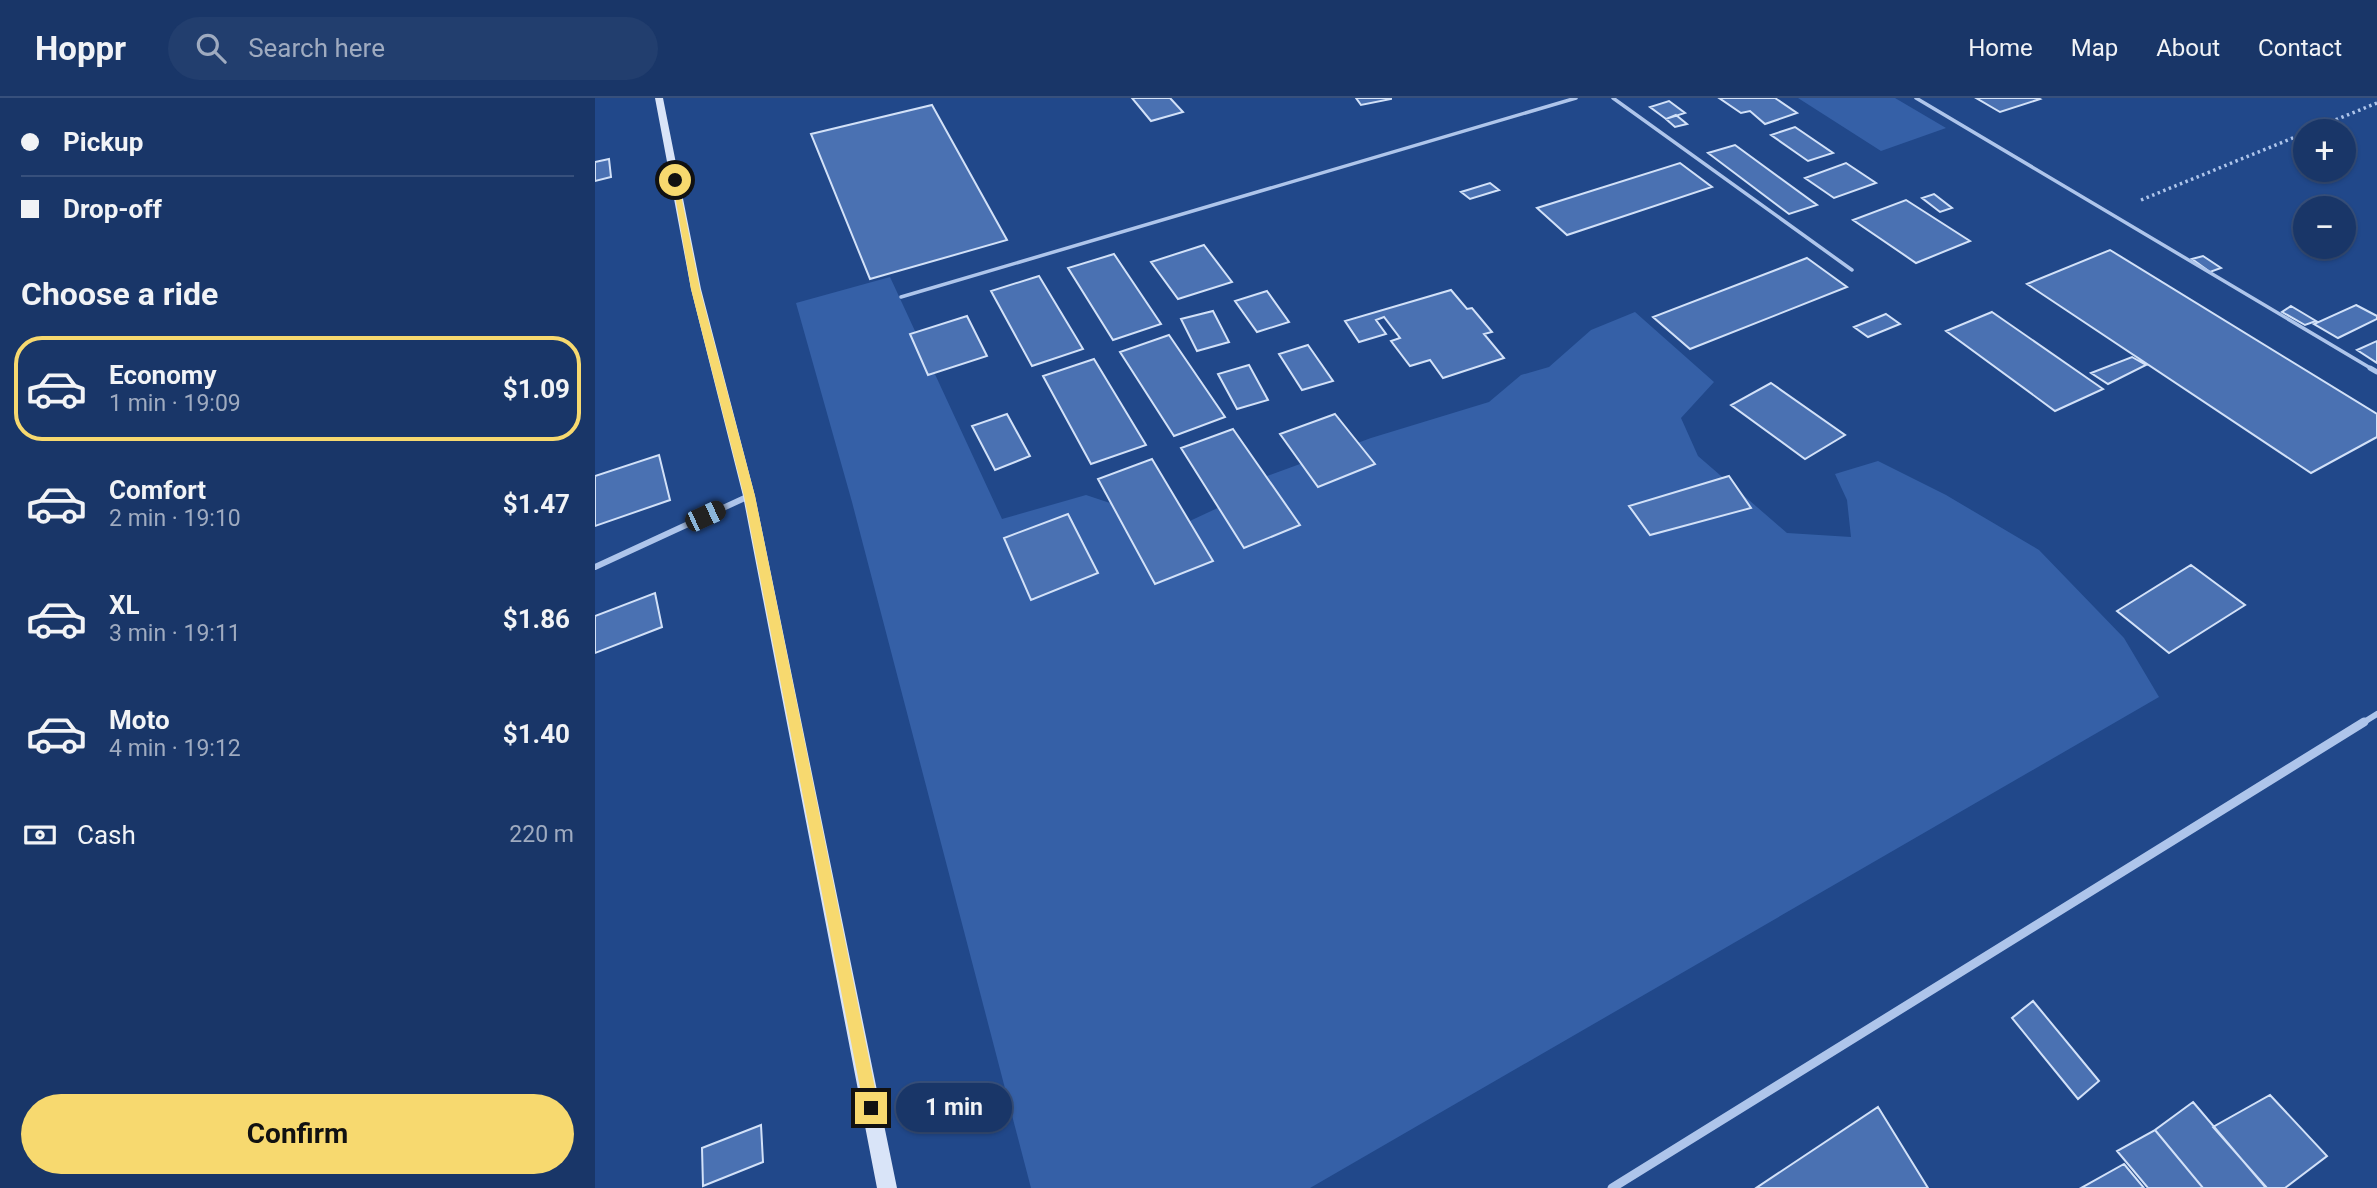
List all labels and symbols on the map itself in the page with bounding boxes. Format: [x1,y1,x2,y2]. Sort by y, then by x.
route start [659,164,691,196]
car [682,498,729,534]
callout: 1 min [895,1084,1011,1132]
route end [855,1092,887,1124]

